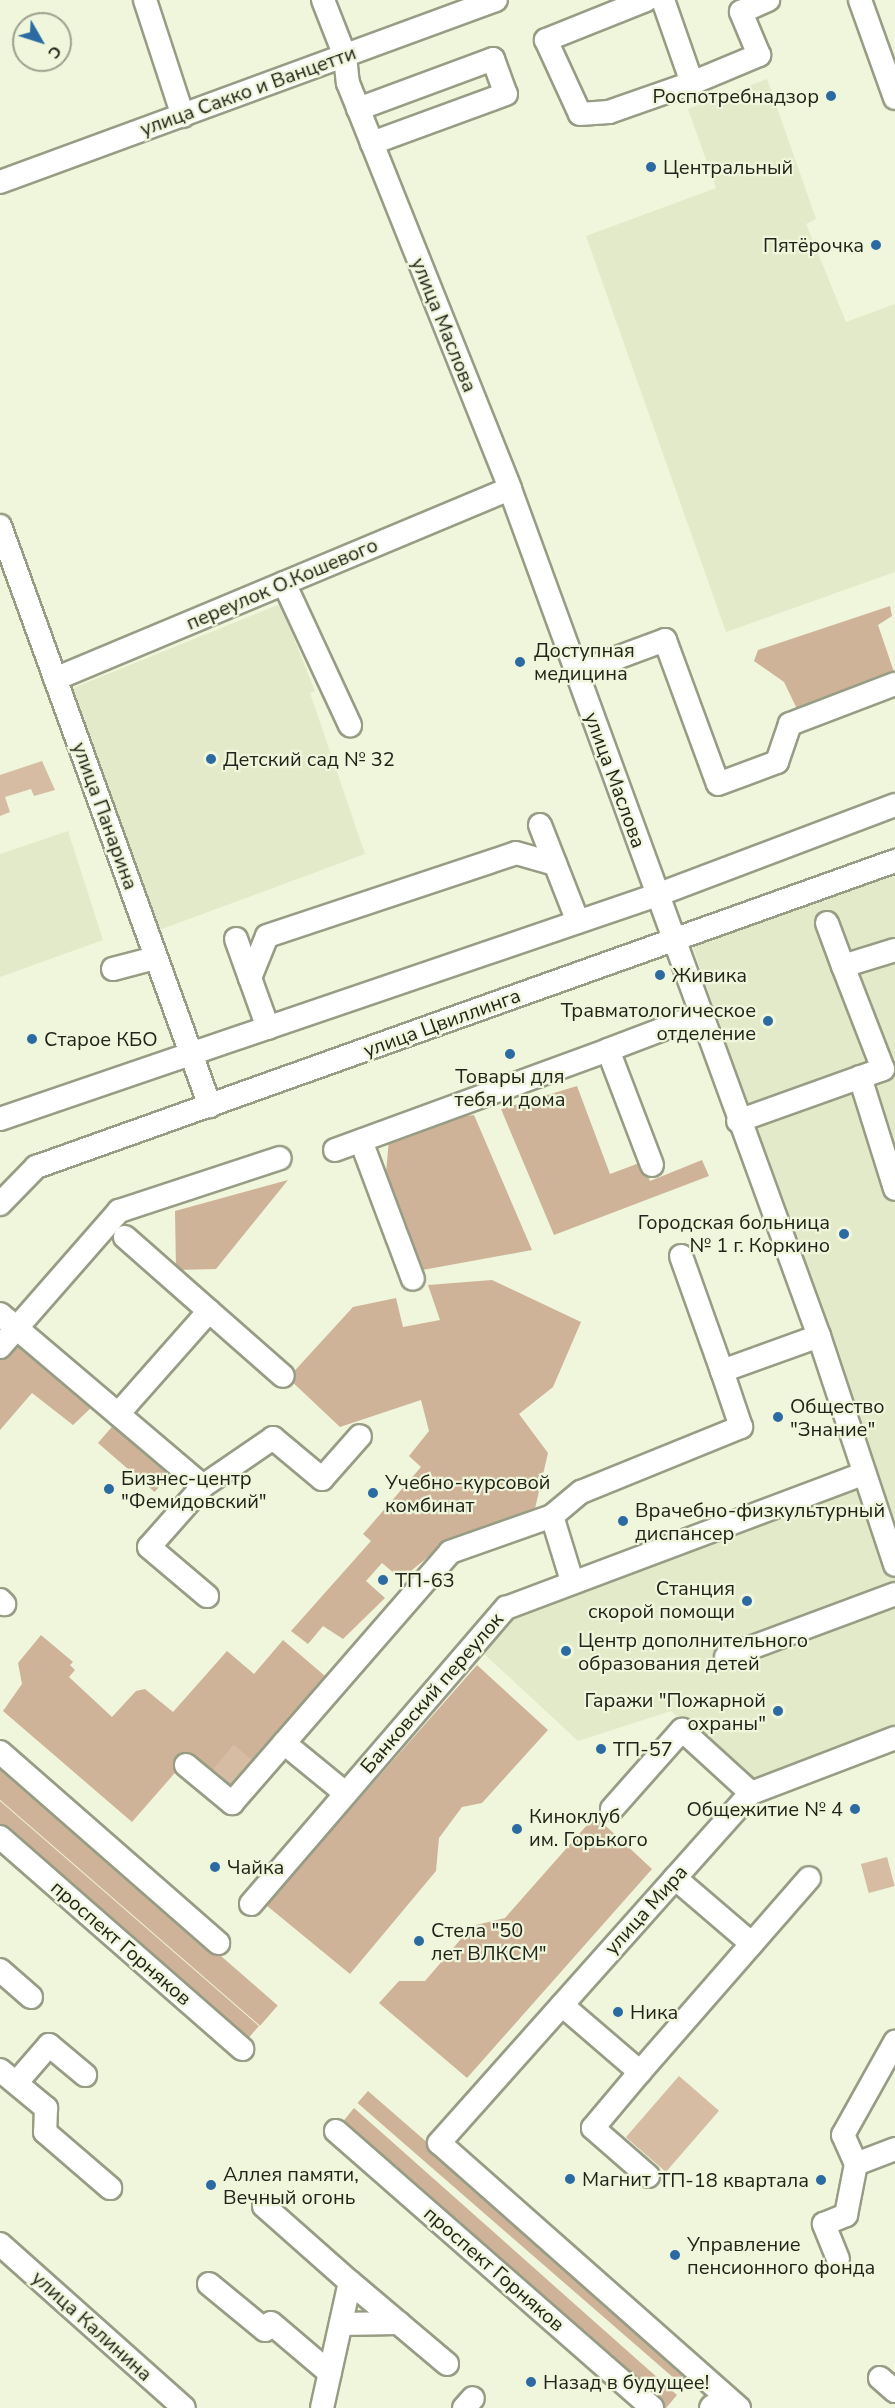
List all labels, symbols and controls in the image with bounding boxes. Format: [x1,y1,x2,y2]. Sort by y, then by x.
north arrow [12,12,72,72]
text: С [42,41,66,63]
street label: улица Сакко и Ванцетти [137,41,359,141]
place label: Роспотребнадзор [653,84,819,108]
marker: Роспотребнадзор [824,89,838,103]
place label: Центральный [663,155,793,179]
marker: Центральный [644,160,658,174]
place label: Пятёрочка [763,233,864,257]
marker: Пятёрочка [869,238,883,252]
street label: улица Маслова [406,254,482,396]
street label: переулок О.Кошевого [183,533,381,635]
place label: Доступная медицина [534,638,635,685]
marker: Доступная медицина [511,653,529,671]
street label: улица Маслова [579,709,651,851]
street label: улица Панарина [67,739,143,893]
place label: Детский сад № 32 [223,747,395,771]
marker: Детский сад № 32 [204,752,218,766]
place label: Живика [672,963,747,987]
marker: Живика [653,968,667,982]
street label: улица Цвиллинга [360,983,524,1063]
place label: Травматологическое отделение [561,998,756,1045]
marker: Травматологическое отделение [761,1014,775,1028]
place label: Старое КБО [44,1027,158,1051]
marker: Старое КБО [25,1032,39,1046]
marker: Товары для тебя и дома [503,1047,517,1061]
place label: Товары для тебя и дома [455,1064,565,1111]
place label: Городская больница № 1 г. Коркино [638,1210,830,1257]
marker: Городская больница № 1 г. Коркино [835,1225,853,1243]
place label: Общество "Знание" [790,1394,885,1441]
marker: Общество "Знание" [771,1410,785,1424]
place label: Бизнес-центр "Фемидовский" [121,1466,267,1513]
place label: Учебно-курсовой комбинат [385,1470,550,1517]
marker: Бизнес-центр "Фемидовский" [102,1482,116,1496]
marker: Учебно-курсовой комбинат [366,1486,380,1500]
place label: Врачебно-физкультурный диспансер [635,1498,885,1545]
marker: Врачебно-физкультурный диспансер [616,1514,630,1528]
place label: ТП-63 [395,1568,455,1592]
marker: ТП-63 [376,1573,390,1587]
place label: Станция скорой помощи [588,1577,735,1624]
marker: Станция скорой помощи [740,1594,754,1608]
street label: Банковский переулок [356,1608,508,1778]
place label: Центр дополнительного образования детей [578,1628,808,1675]
marker: Центр дополнительного образования детей [559,1644,573,1658]
place label: Гаражи "Пожарной охраны" [585,1688,766,1735]
marker: Гаражи "Пожарной охраны" [771,1704,785,1718]
place label: ТП-57 [613,1737,673,1761]
marker: ТП-57 [594,1742,608,1756]
place label: Общежитие № 4 [686,1797,843,1821]
marker: Общежитие № 4 [848,1802,862,1816]
place label: Киноклуб им. Горького [529,1805,648,1852]
marker: Киноклуб им. Горького [510,1822,524,1836]
place label: Чайка [227,1855,284,1879]
marker: Чайка [208,1860,222,1874]
street label: улица Мира [599,1860,693,1960]
street label: проспект Горняков [46,1875,196,2011]
place label: Стела "50 лет ВЛКСМ" [431,1918,547,1965]
marker: Стела "50 лет ВЛКСМ" [412,1934,426,1948]
place label: Ника [630,2000,678,2024]
marker: Ника [611,2005,625,2019]
place label: Аллея памяти, Вечный огонь [223,2162,359,2209]
place label: Магнит [582,2167,651,2191]
place label: ТП-18 квартала [658,2168,809,2192]
marker: Магнит [563,2172,577,2186]
marker: ТП-18 квартала [814,2173,828,2187]
marker: Аллея памяти, Вечный огонь [204,2178,218,2192]
street label: проспект Горняков [419,2201,569,2337]
place label: Управление пенсионного фонда [687,2232,875,2279]
marker: Управление пенсионного фонда [668,2248,682,2262]
street label: улица Калинина [27,2266,157,2386]
place label: Назад в будущее! [543,2370,709,2394]
marker: Назад в будущее! [524,2375,538,2389]

